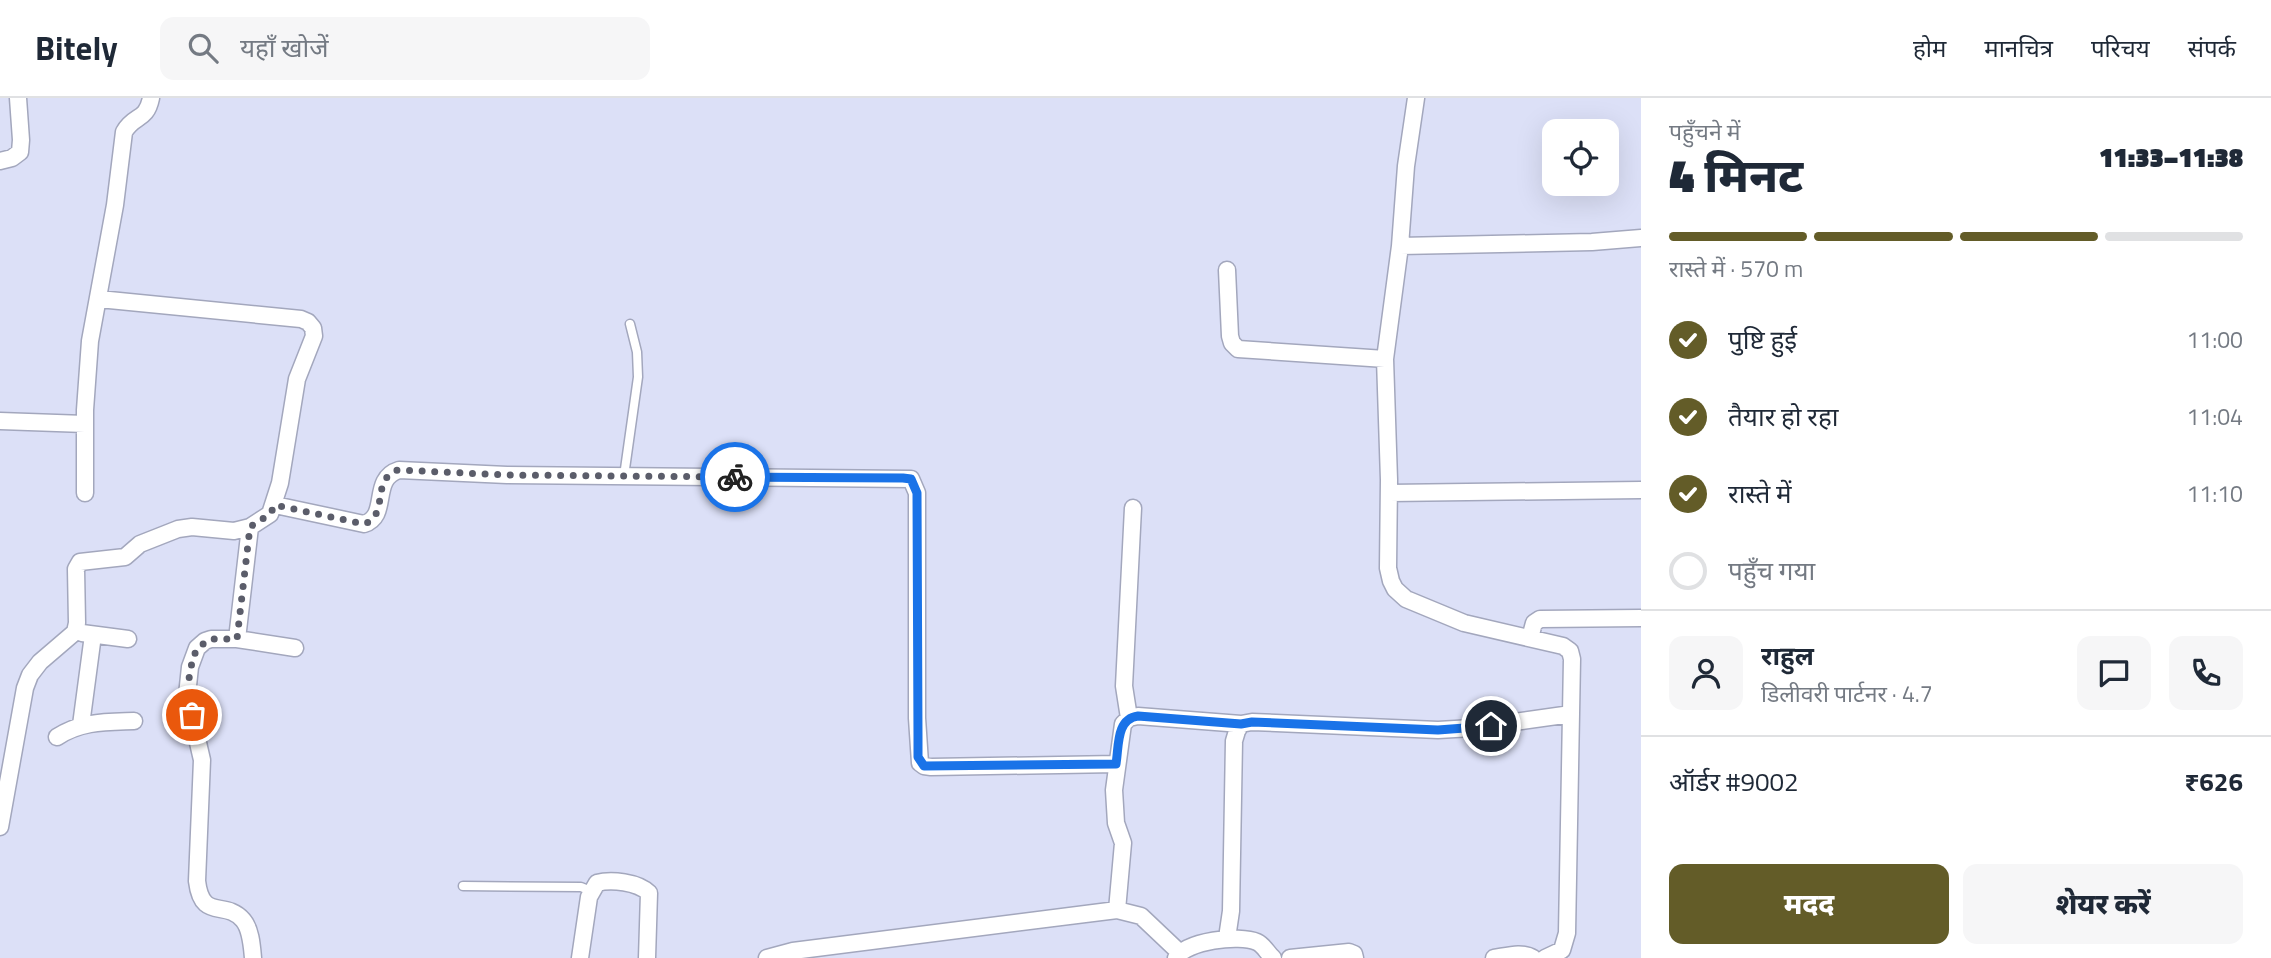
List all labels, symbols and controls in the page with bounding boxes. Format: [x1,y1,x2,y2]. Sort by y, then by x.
search box [160,17,650,80]
text: Bitely [35,23,118,73]
text: यहाँ खोजें [240,28,329,67]
icon: search [184,29,222,67]
text: होम [1913,30,1946,66]
text: मानचित्र [1984,30,2053,66]
text: परिचय [2091,30,2150,66]
text: संपर्क [2188,30,2236,66]
text: पहुँचने में [1669,114,1740,149]
map controls [1542,119,1619,196]
button: locate [1542,119,1619,196]
text: 11:33–11:38 [2099,138,2243,177]
text: 4 मिनट [1669,140,1803,210]
text: रास्ते में · 570 m [1669,251,1803,286]
text: पुष्टि हुई [1728,320,1797,359]
icon: check [1669,321,1707,359]
text: 11:00 [2186,322,2243,357]
text: तैयार हो रहा [1728,397,1838,436]
icon: check [1669,398,1707,436]
text: 11:04 [2186,399,2243,434]
courier [700,442,770,512]
icon: bike [716,458,754,496]
text: रास्ते में [1728,474,1792,513]
icon: check [1669,475,1707,513]
text: 11:10 [2186,476,2243,511]
text: पहुँच गया [1728,551,1815,590]
button: person [1669,636,1743,710]
text: राहुल [1761,636,1814,675]
button: chat [2077,636,2151,710]
button: phone [2169,636,2243,710]
text: डिलीवरी पार्टनर · 4.7 [1761,676,1933,711]
pin [162,685,222,745]
icon: bag [173,696,211,734]
pin [1461,696,1521,756]
icon: home [1472,707,1510,745]
text: ऑर्डर #9002 [1669,762,1799,801]
text: ₹626 [2184,762,2243,801]
button: मदद [1669,864,1949,944]
button: शेयर करें [1963,864,2243,944]

